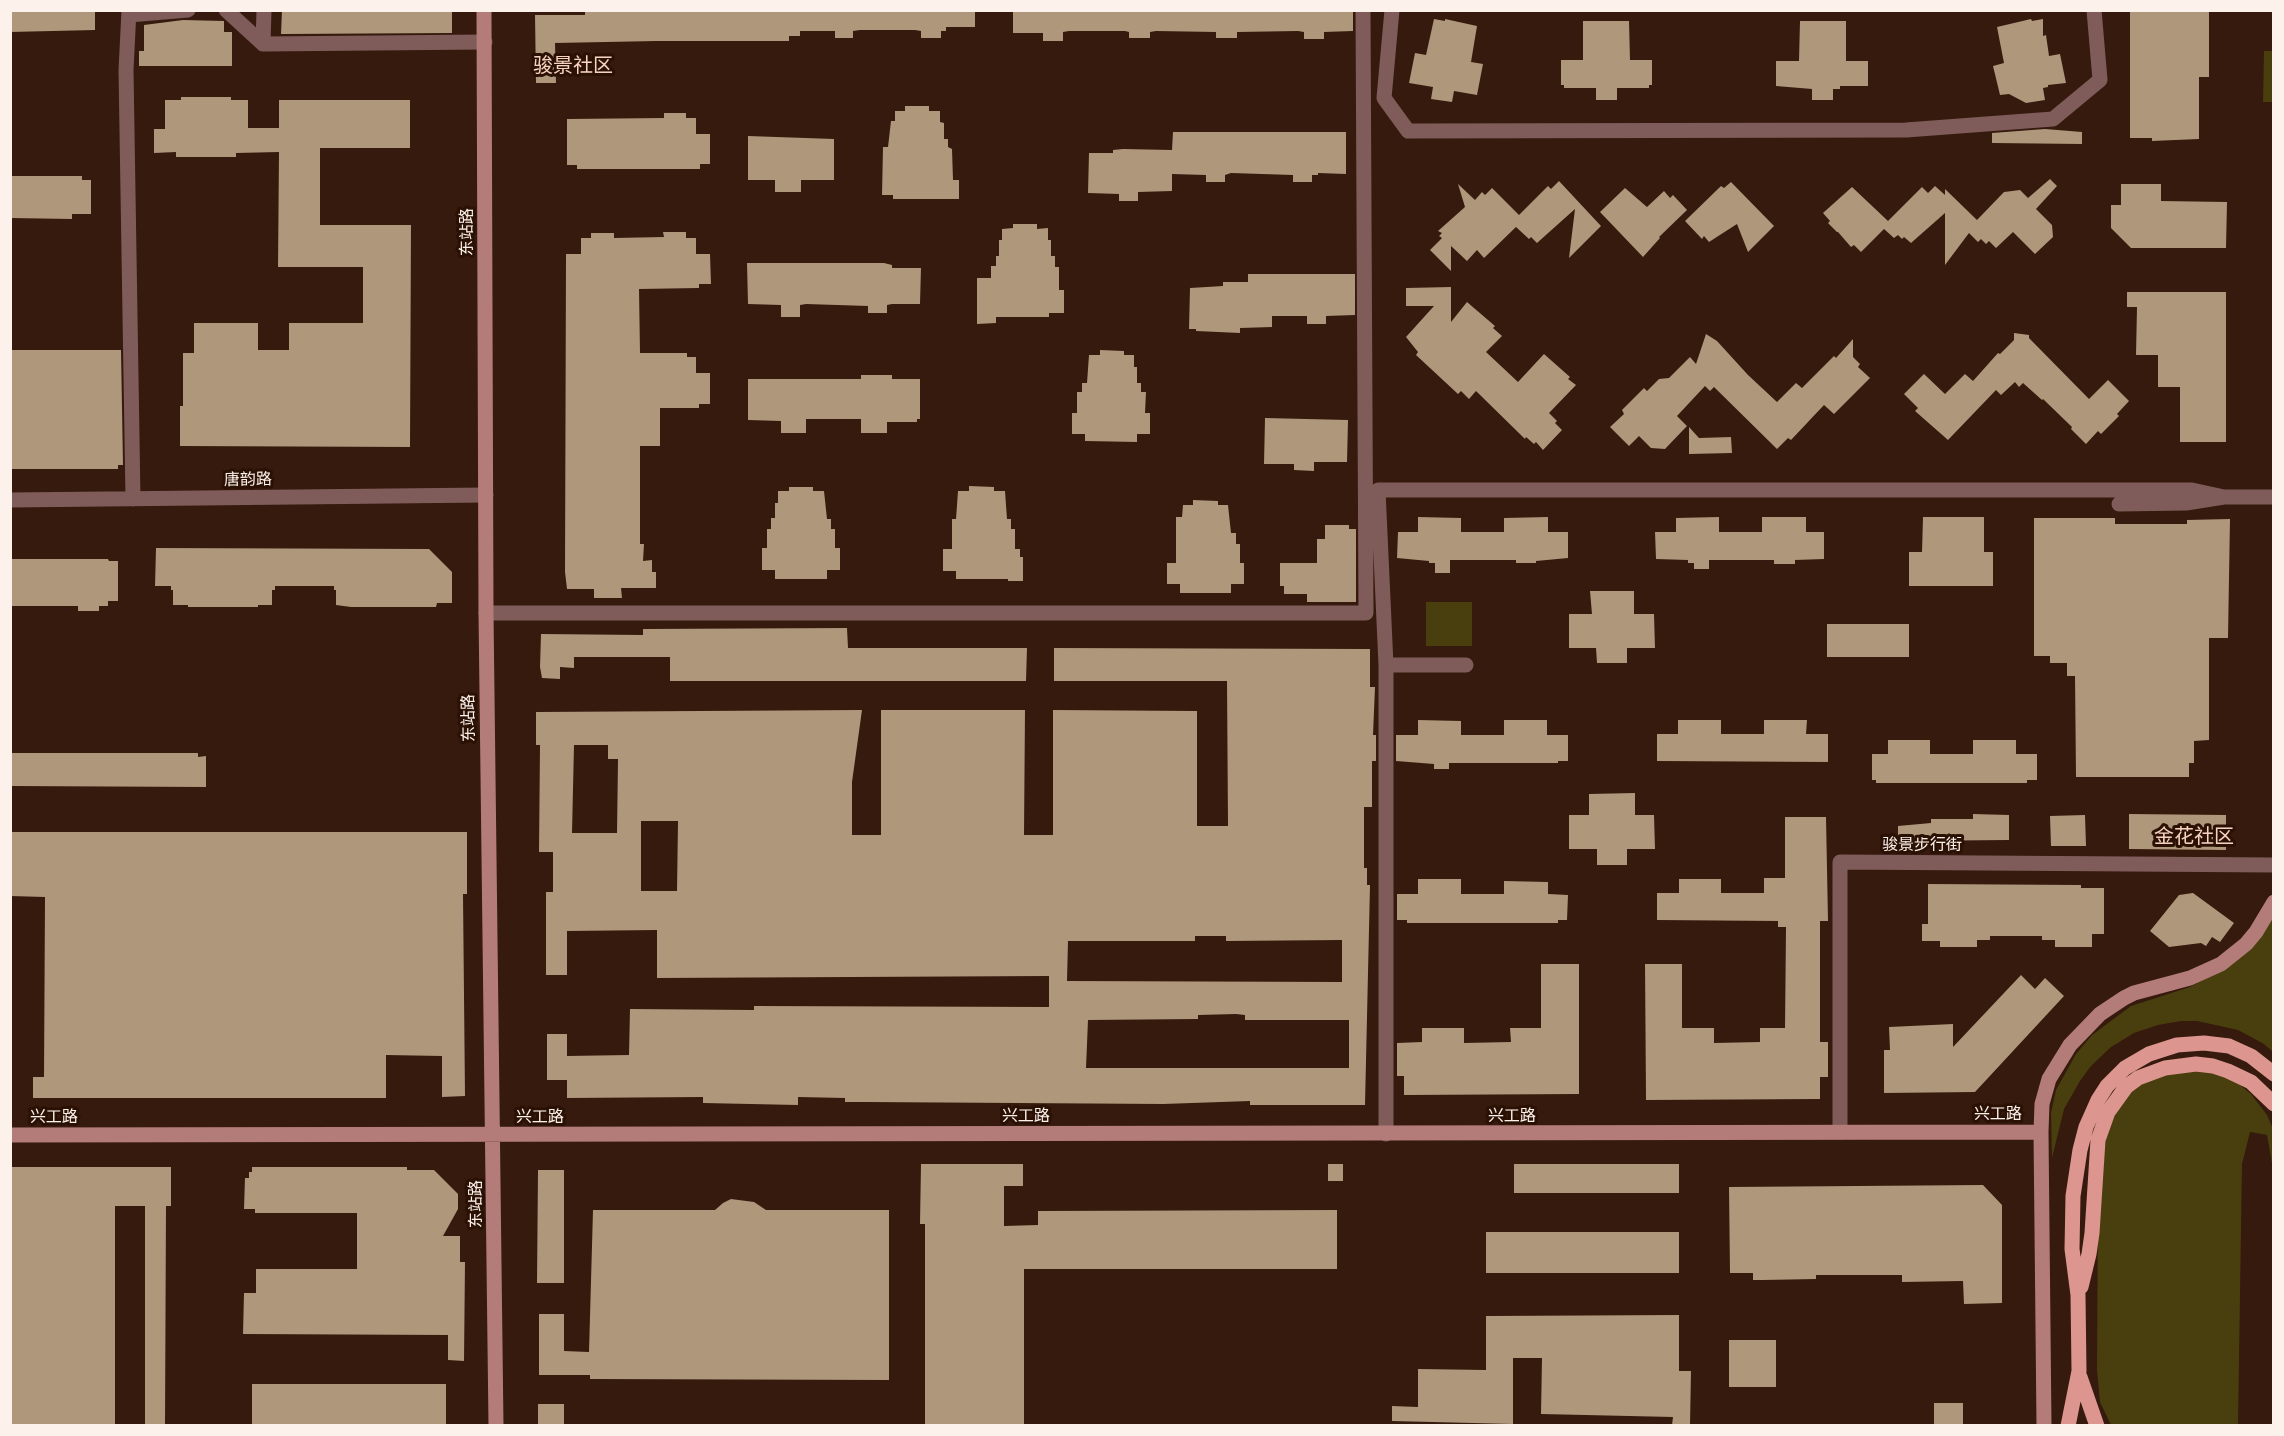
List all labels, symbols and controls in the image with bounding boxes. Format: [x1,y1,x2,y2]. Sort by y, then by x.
district label: 骏景社区 [533,54,613,78]
street label: 东站路 [457,208,477,256]
street label: 唐韵路 [224,470,272,490]
street label: 东站路 [459,694,479,742]
district label: 金花社区 [2154,825,2234,849]
street label: 骏景步行街 [1882,835,1962,855]
street label: 兴工路 [1974,1104,2022,1124]
street label: 兴工路 [1002,1106,1050,1126]
street label: 兴工路 [1488,1106,1536,1126]
street label: 兴工路 [30,1107,78,1127]
street label: 兴工路 [516,1107,564,1127]
street label: 东站路 [466,1180,486,1228]

